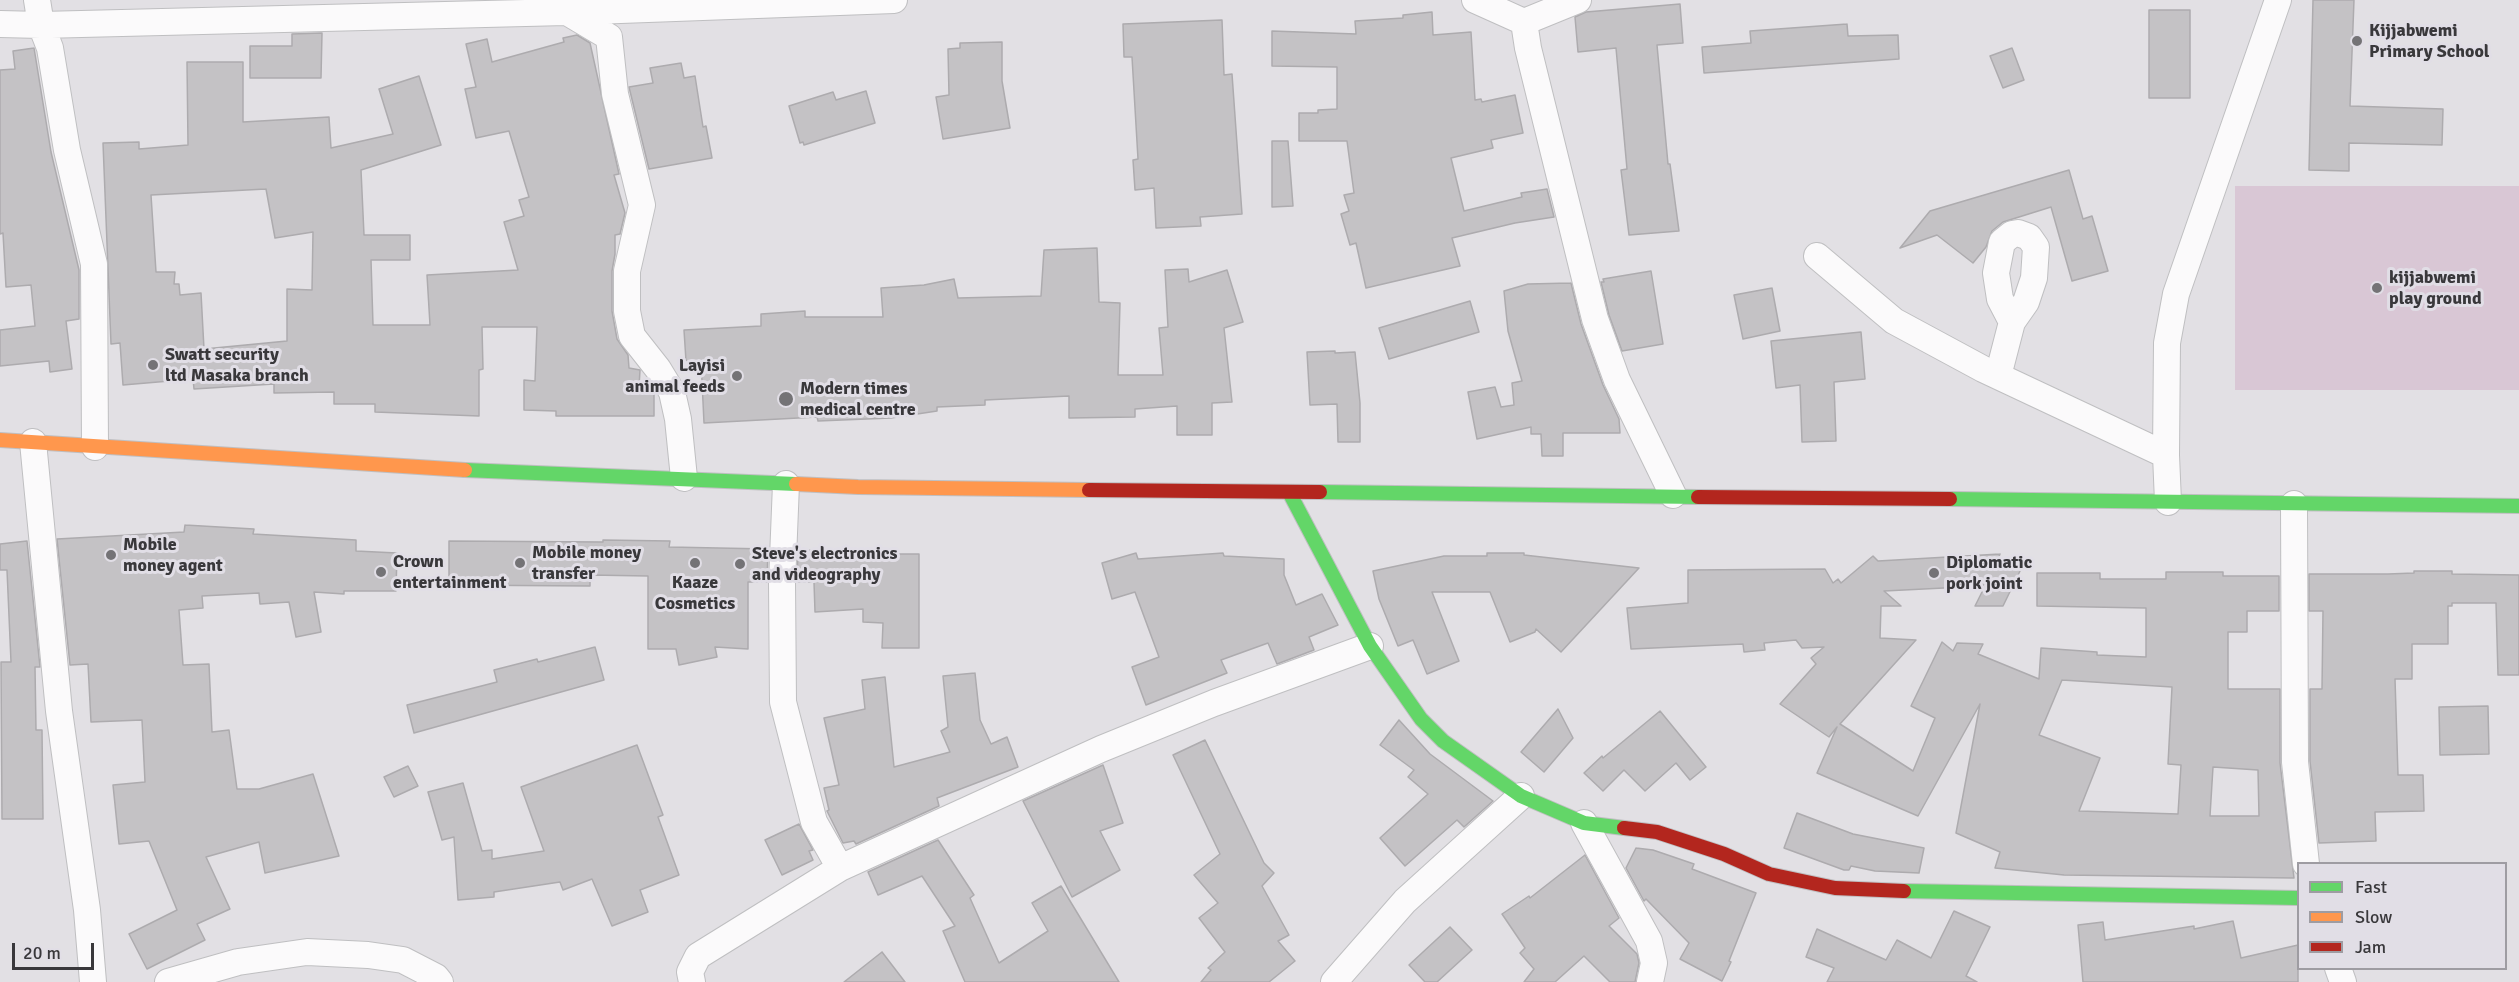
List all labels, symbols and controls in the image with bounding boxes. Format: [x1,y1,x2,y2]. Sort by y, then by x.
place label: Kijjabwemi Primary School [2369,20,2489,63]
marker: Kijjabwemi Primary School [2350,34,2364,48]
place label: kijjabwemi play ground [2389,267,2482,310]
marker: kijjabwemi play ground [2370,281,2384,295]
place label: Swatt security ltd Masaka branch [165,344,309,386]
place label: Layisi animal feeds [625,355,725,398]
marker: Swatt security ltd Masaka branch [146,358,160,372]
marker: Layisi animal feeds [730,369,744,383]
place label: Modern times medical centre [800,378,916,420]
marker: Modern times medical centre [777,390,795,408]
place label: Mobile money agent [123,534,223,576]
place label: Mobile money transfer [532,542,641,584]
place label: Steve's electronics and videography [752,543,898,586]
marker: Mobile money agent [104,548,118,562]
place label: Crown entertainment [393,551,506,594]
place label: Diplomatic pork joint [1946,552,2032,594]
marker: Mobile money transfer [513,556,527,570]
marker: Kaaze Cosmetics [688,556,702,570]
marker: Steve's electronics and videography [733,557,747,571]
marker: Crown entertainment [374,565,388,579]
marker: Diplomatic pork joint [1927,566,1941,580]
place label: Kaaze Cosmetics [655,572,735,614]
legend [2297,862,2507,970]
text: Fast [2355,876,2387,898]
text: Slow [2355,906,2392,928]
scale bar [15,931,98,969]
text: Jam [2355,936,2386,958]
text: 20 m [23,942,61,964]

